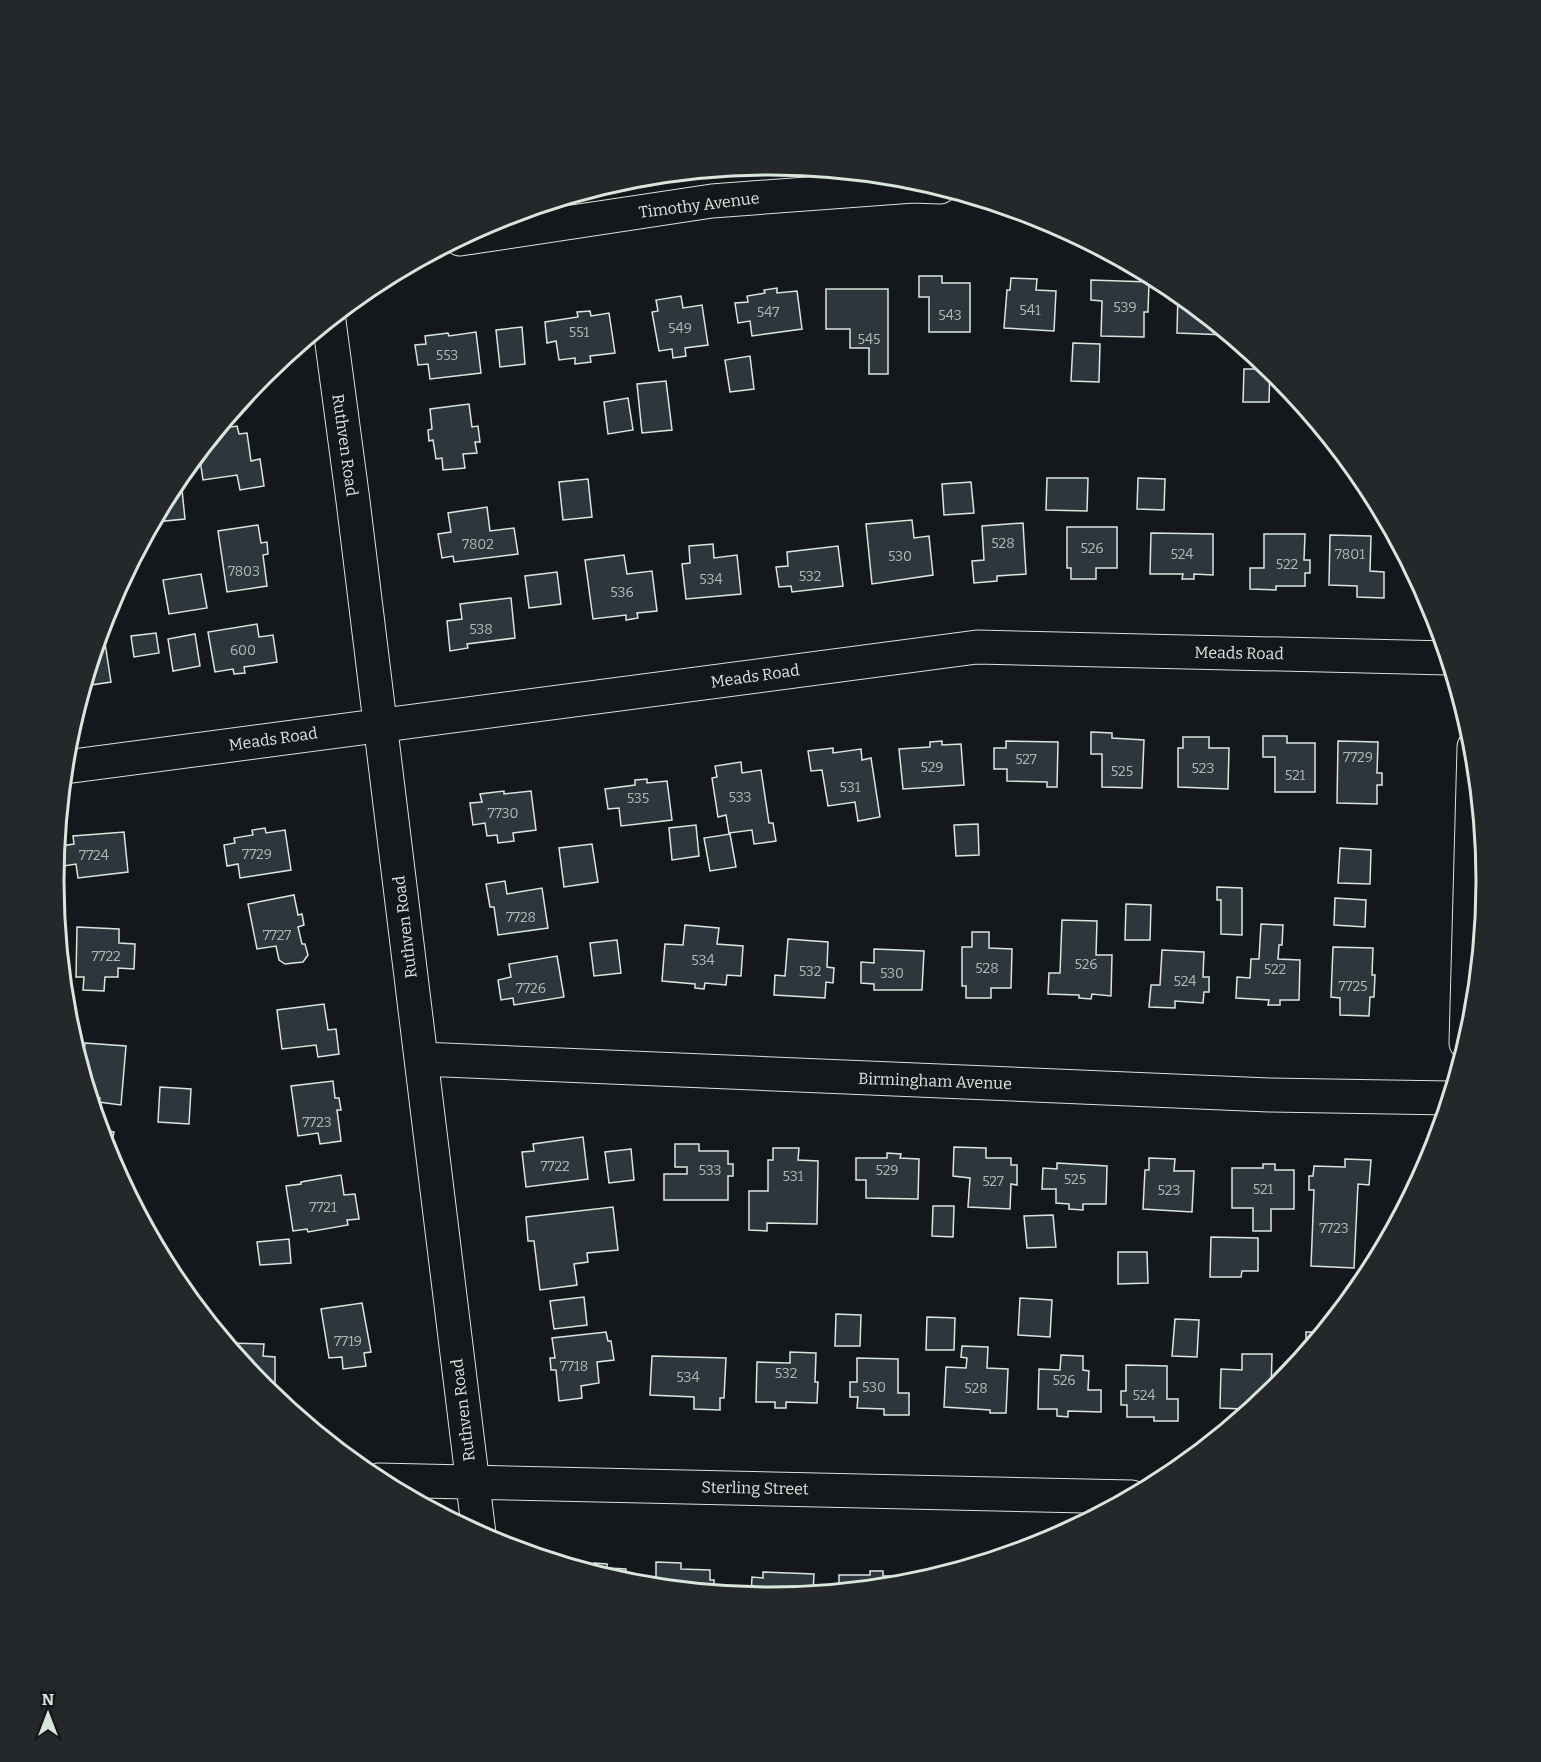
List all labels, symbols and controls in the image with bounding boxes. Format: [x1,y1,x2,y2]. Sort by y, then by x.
street label: Timothy Avenue [638,188,760,222]
house number: 539 [1113,299,1137,316]
house number: 541 [1019,302,1041,319]
house number: 547 [757,304,779,321]
house number: 543 [938,307,962,324]
house number: 549 [668,320,692,337]
house number: 551 [569,324,590,341]
house number: 545 [857,331,881,348]
house number: 553 [436,347,458,364]
street label: Ruthven Road [328,393,362,498]
house number: 528 [991,535,1015,552]
house number: 7802 [462,536,494,553]
house number: 526 [1080,540,1104,557]
house number: 524 [1170,546,1194,563]
house number: 7801 [1335,546,1365,563]
house number: 530 [888,548,912,565]
house number: 522 [1276,556,1298,573]
house number: 7803 [228,563,260,580]
house number: 532 [799,568,821,585]
house number: 534 [699,571,723,588]
house number: 536 [610,584,634,601]
house number: 538 [469,621,493,638]
house number: 600 [230,642,256,659]
street label: Meads Road [1194,643,1284,663]
street label: Meads Road [709,660,801,692]
street label: Meads Road [227,723,319,755]
house number: 7729 [1343,749,1373,766]
house number: 527 [1015,751,1037,768]
house number: 529 [920,759,944,776]
house number: 523 [1192,760,1214,777]
house number: 525 [1111,763,1133,780]
house number: 521 [1285,767,1306,784]
house number: 531 [840,779,861,796]
house number: 533 [729,789,751,806]
house number: 535 [627,790,649,807]
house number: 7730 [488,805,518,822]
house number: 7729 [242,846,272,863]
house number: 7724 [79,847,109,864]
street label: Ruthven Road [389,874,421,979]
house number: 7728 [506,909,536,926]
house number: 7727 [263,927,291,944]
house number: 7722 [91,948,121,965]
house number: 534 [691,952,715,969]
house number: 526 [1074,956,1098,973]
house number: 528 [975,960,999,977]
house number: 522 [1264,961,1286,978]
house number: 532 [799,963,821,980]
house number: 530 [880,965,904,982]
house number: 524 [1173,973,1197,990]
house number: 7725 [1338,978,1368,995]
house number: 7726 [516,980,546,997]
street label: Birmingham Avenue [858,1069,1012,1093]
house number: 7723 [302,1114,332,1131]
house number: 7722 [540,1158,570,1175]
house number: 533 [699,1162,721,1179]
house number: 529 [875,1162,899,1179]
house number: 531 [783,1168,804,1185]
house number: 525 [1064,1171,1086,1188]
house number: 527 [982,1173,1004,1190]
house number: 521 [1253,1181,1274,1198]
house number: 523 [1158,1182,1180,1199]
house number: 7721 [309,1199,337,1216]
house number: 7723 [1319,1220,1349,1237]
house number: 7719 [334,1333,362,1350]
street label: Ruthven Road [447,1357,479,1462]
house number: 7718 [560,1358,588,1375]
house number: 532 [775,1365,797,1382]
house number: 534 [676,1369,700,1386]
house number: 526 [1052,1372,1076,1389]
house number: 530 [862,1379,886,1396]
house number: 528 [964,1380,988,1397]
house number: 524 [1132,1387,1156,1404]
street label: Sterling Street [701,1478,809,1498]
north arrow [18,1684,78,1744]
text: N [42,1690,54,1709]

